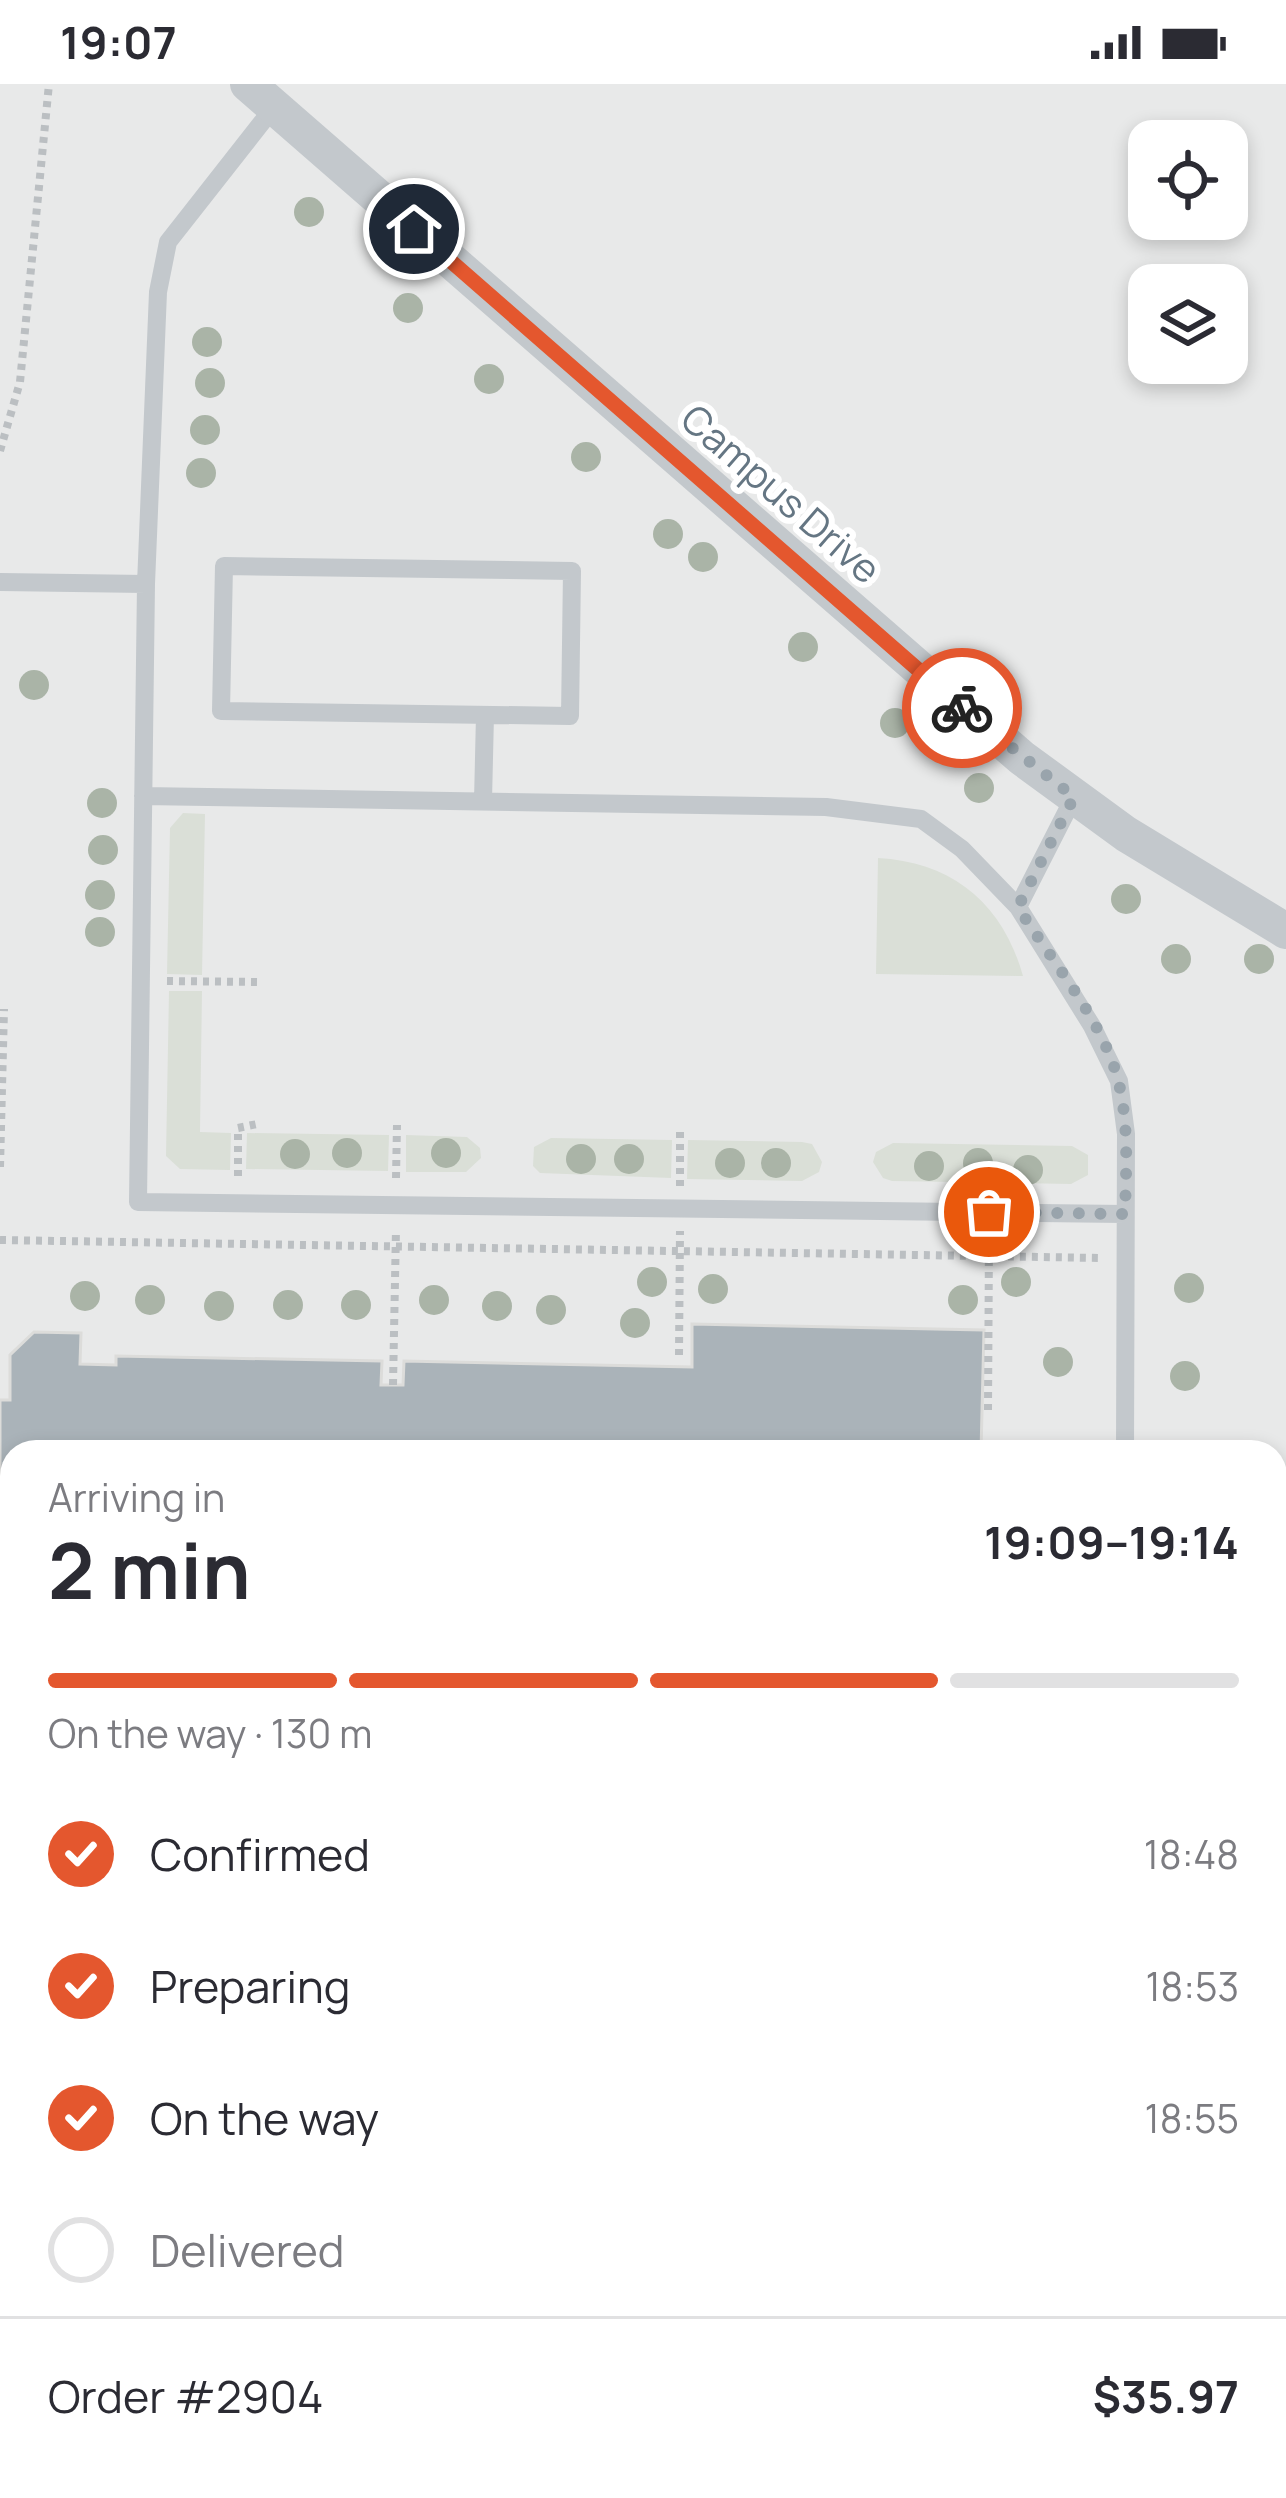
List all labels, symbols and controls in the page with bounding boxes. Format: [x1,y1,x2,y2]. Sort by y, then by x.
text: 19:07 [60,11,177,73]
map controls [1128,120,1248,384]
button: locate [1128,120,1248,240]
pin [363,178,465,280]
icon: home [381,196,447,262]
button: layers [1128,264,1248,384]
street label: Campus Drive [670,391,893,595]
courier [902,648,1022,768]
icon: bike [929,675,995,741]
pin [938,1161,1040,1263]
icon: bag [956,1179,1022,1245]
text: Arriving in [48,1470,225,1524]
text: 19:09–19:14 [984,1511,1239,1573]
text: 2 min [48,1516,251,1622]
text: On the way · 130 m [48,1706,372,1760]
icon: check [48,1821,114,1887]
text: Confirmed [150,1823,370,1885]
text: 18:48 [1144,1827,1239,1881]
icon: check [48,1953,114,2019]
text: Preparing [150,1955,350,2017]
text: 18:53 [1145,1959,1239,2013]
icon: check [48,2085,114,2151]
text: On the way [150,2087,379,2149]
text: 18:55 [1144,2091,1239,2145]
text: Delivered [150,2219,345,2281]
text: Order #2904 [48,2365,324,2427]
text: $35.97 [1093,2365,1239,2427]

